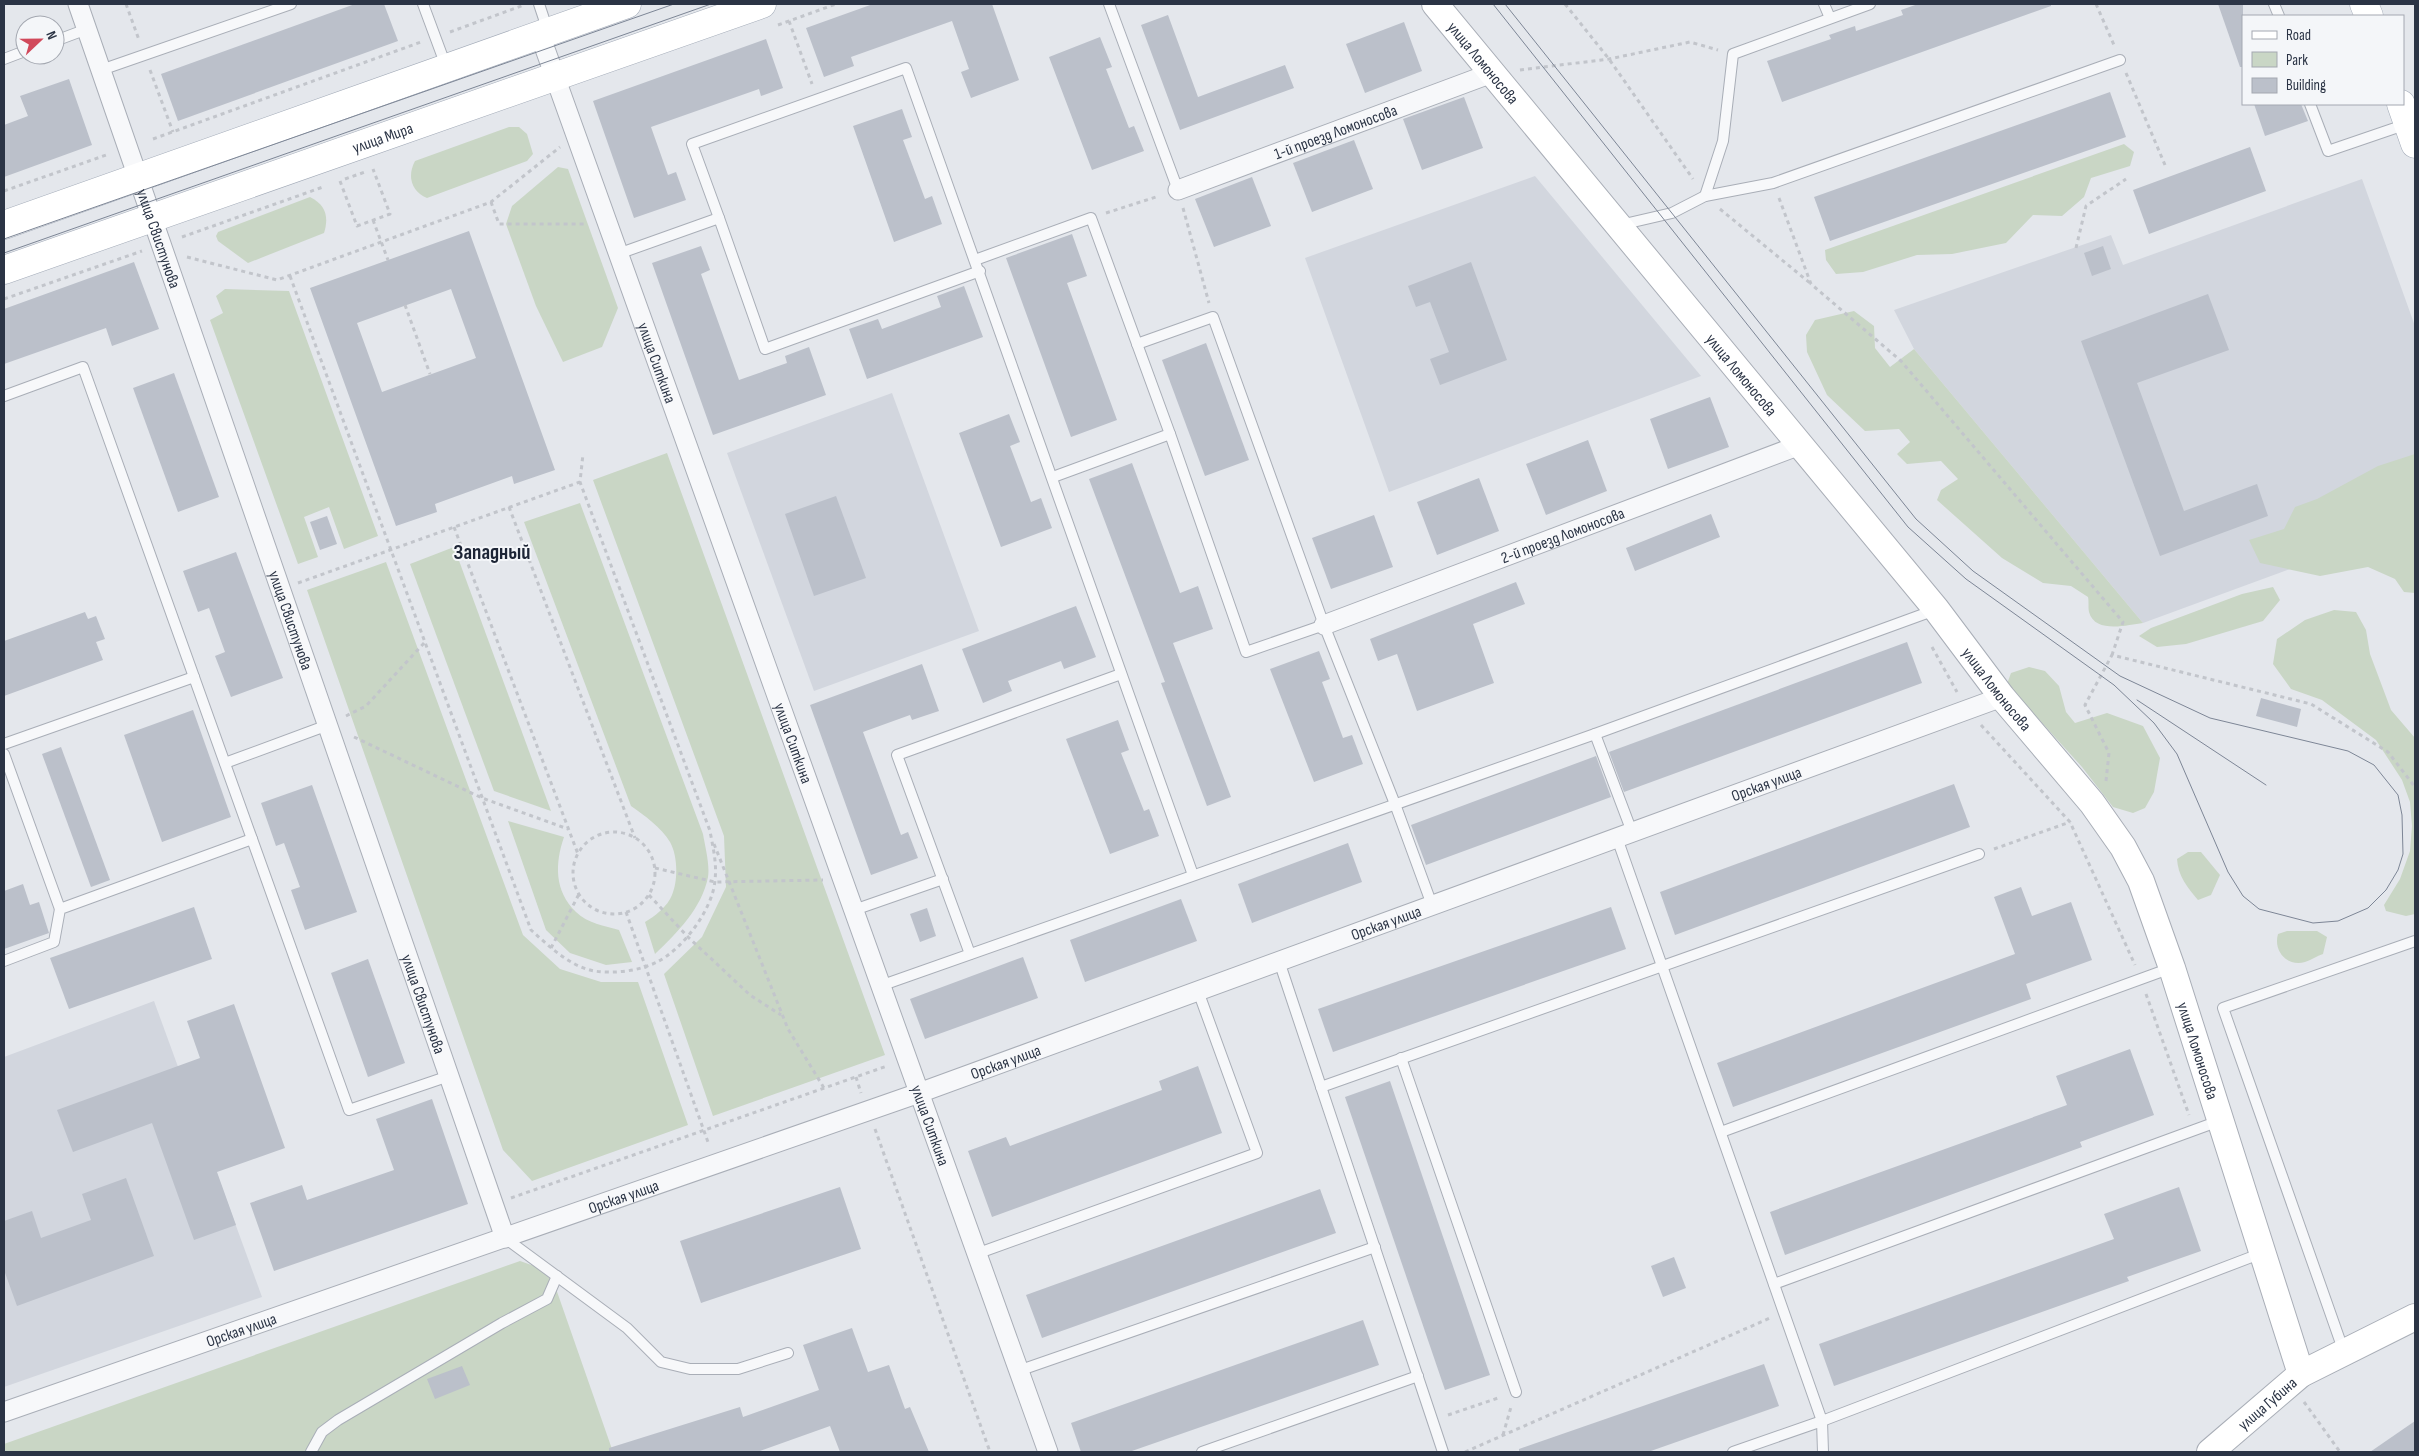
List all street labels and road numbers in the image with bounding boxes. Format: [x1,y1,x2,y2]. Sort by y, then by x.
street label: улица Ломоносова [1443,19,1522,108]
street label: 1-й проезд Ломоносова [1272,101,1400,164]
street label: улица Мира [350,119,416,158]
street label: улица Свистунова [132,187,184,291]
street label: улица Ситкина [633,320,679,406]
street label: улица Ломоносова [1701,330,1780,420]
street label: 2-й проезд Ломоносова [1499,504,1627,568]
street label: улица Свистунова [264,568,316,673]
street label: улица Ломоносова [1957,644,2035,735]
street label: улица Ситкина [769,701,816,786]
street label: Орская улица [1729,763,1804,806]
street label: Орская улица [1349,902,1424,945]
street label: улица Свистунова [397,952,449,1056]
street label: улица Ломоносова [2172,1000,2221,1102]
street label: Орская улица [968,1041,1044,1084]
street label: улица Ситкина [906,1083,953,1168]
street label: Орская улица [586,1176,662,1218]
street label: Орская улица [204,1310,279,1352]
street label: улица Губина [2235,1374,2301,1435]

